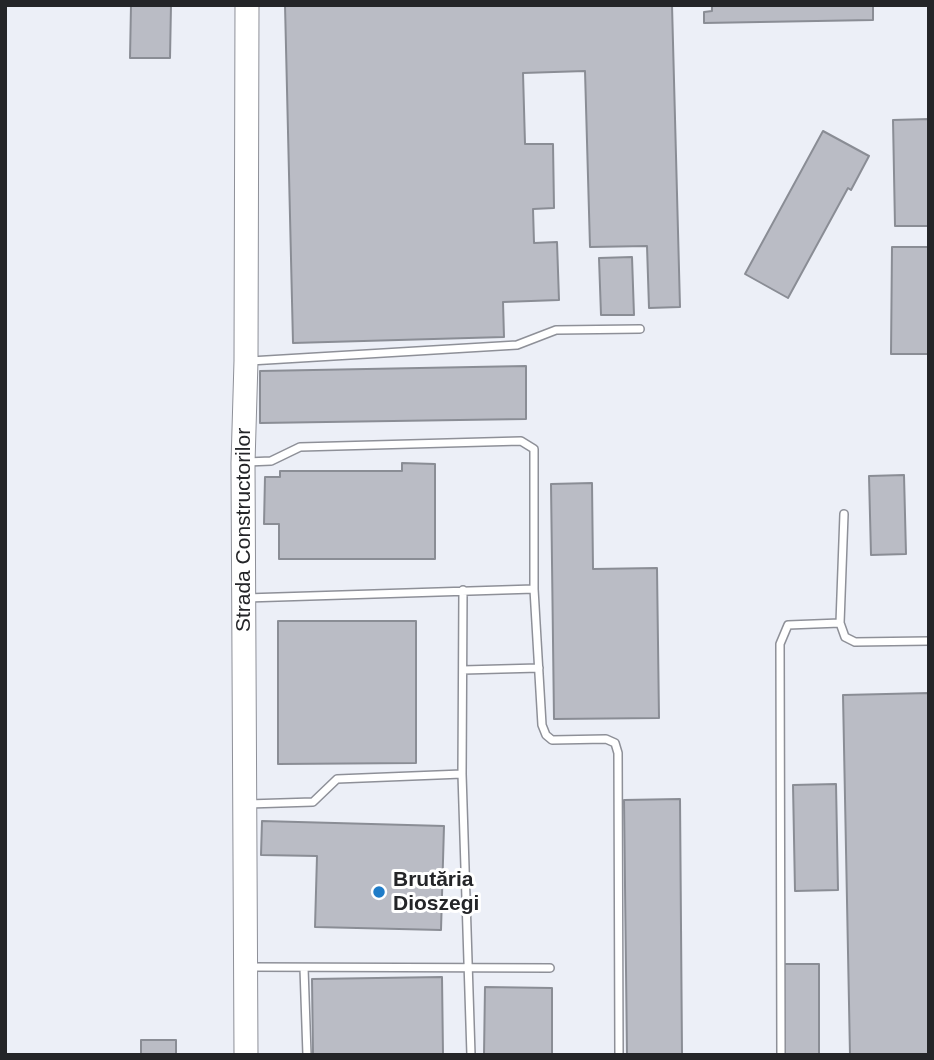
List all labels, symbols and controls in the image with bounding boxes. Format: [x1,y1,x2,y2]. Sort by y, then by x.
street label: Strada Constructorilor [231,428,257,632]
place label: Brutăria Dioszegi [393,867,479,917]
marker: Brutăria Dioszegi [371,884,387,900]

